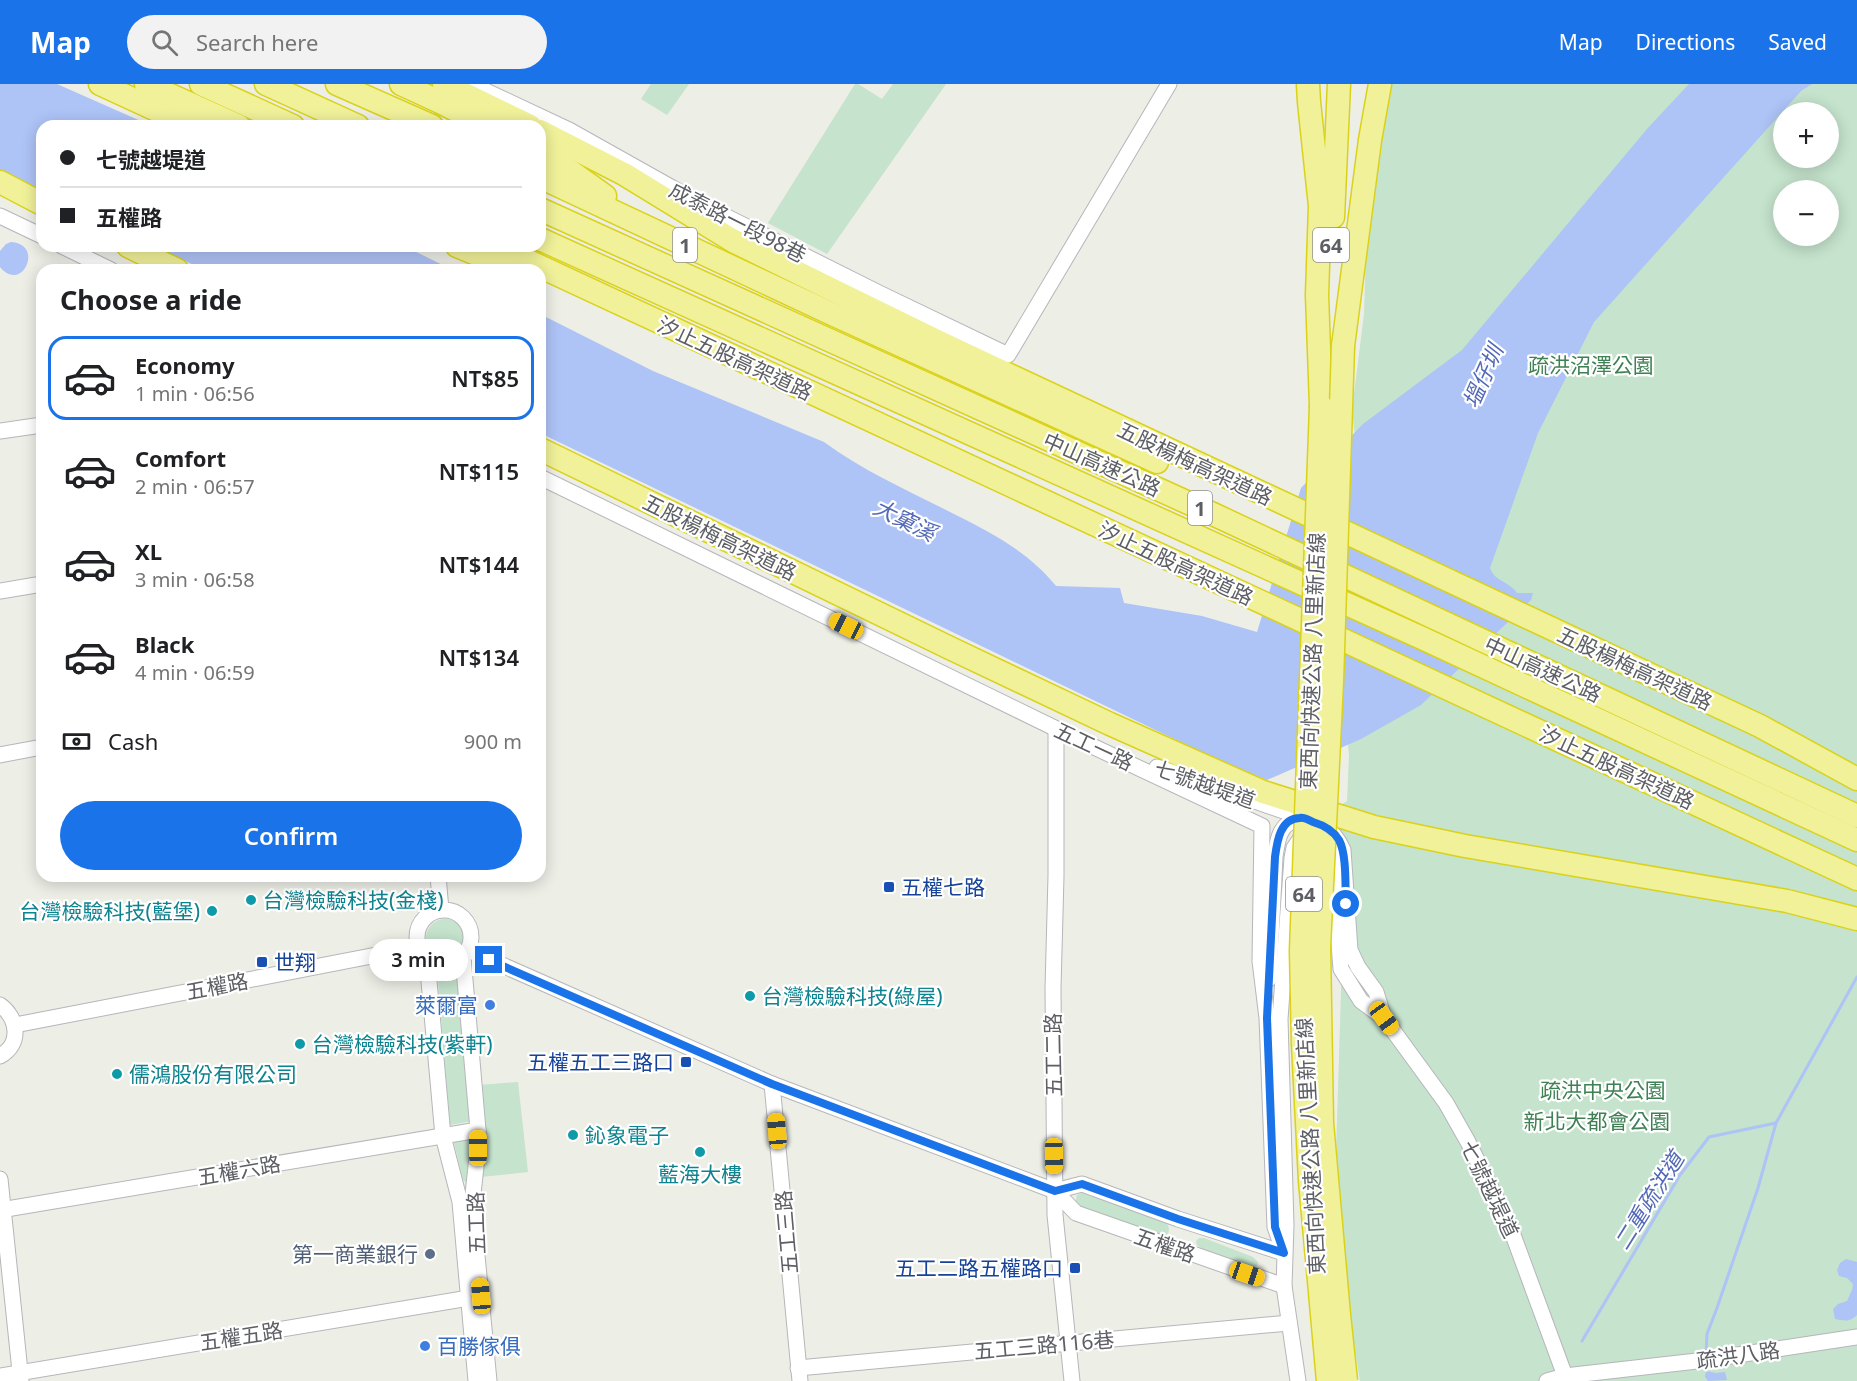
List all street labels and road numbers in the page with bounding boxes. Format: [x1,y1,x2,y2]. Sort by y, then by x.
street label: 成泰路一段98巷 [665,175,811,269]
road number: 1 [673,228,697,262]
road number: 64 [1313,228,1349,262]
street label: 汐止五股高架道路 [653,310,817,406]
street label: 五股楊梅高架道路 [1113,415,1277,511]
street label: 中山高速公路 [1039,426,1165,502]
street label: 五股楊梅高架道路 [638,488,802,586]
road number: 1 [1188,491,1212,525]
street label: 汐止五股高架道路 [1094,515,1258,611]
street label: 東西向快速公路 八里新店線 [1294,532,1330,790]
street label: 五股楊梅高架道路 [1553,620,1717,716]
street label: 中山高速公路 [1480,630,1606,708]
street label: 五工一路 [1050,716,1138,776]
street label: 汐止五股高架道路 [1535,719,1699,815]
street label: 七號越堤道 [1151,754,1259,814]
road number: 64 [1286,877,1322,911]
street label: 五權路 [183,966,251,1006]
street label: 五工二路 [1038,1013,1068,1097]
street label: 東西向快速公路 八里新店線 [1289,1017,1331,1275]
street label: 七號越堤道 [1454,1136,1526,1242]
street label: 五權六路 [195,1149,283,1191]
street label: 五工三路 [768,1189,804,1275]
street label: 五工路 [461,1191,491,1255]
street label: 五權路 [1131,1222,1199,1268]
street label: 五權五路 [197,1316,285,1356]
street label: 五工三路116巷 [973,1325,1115,1365]
street label: 疏洪八路 [1694,1335,1782,1375]

